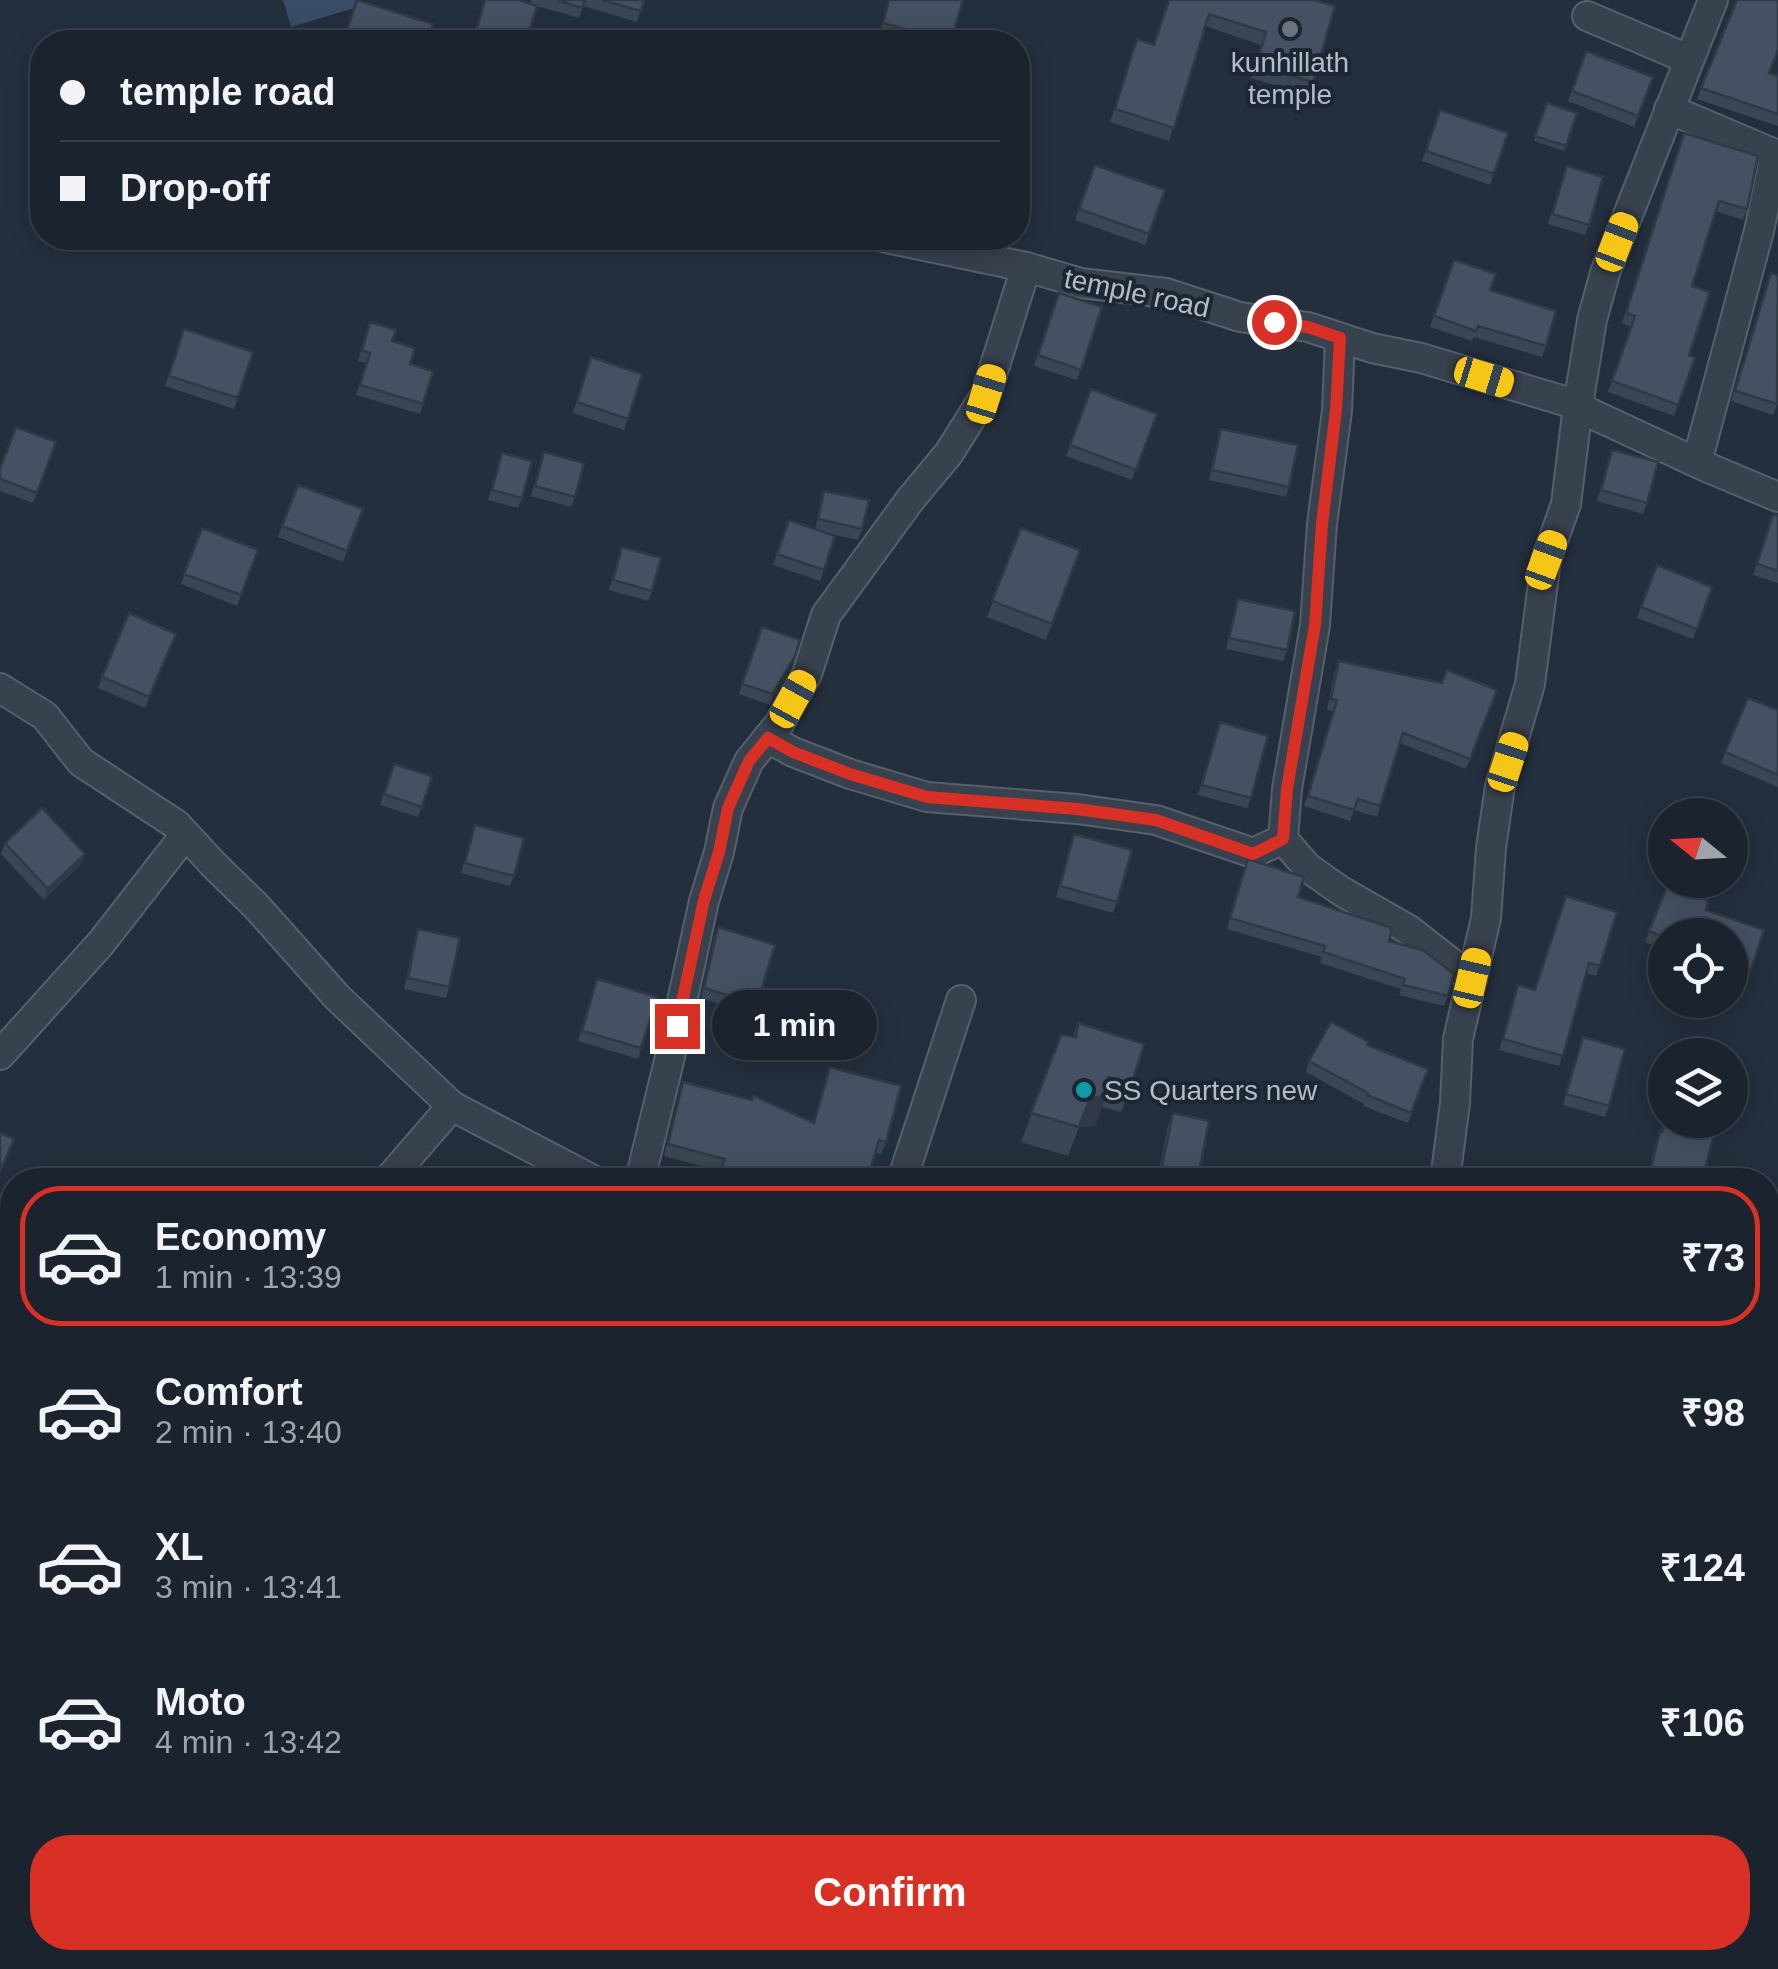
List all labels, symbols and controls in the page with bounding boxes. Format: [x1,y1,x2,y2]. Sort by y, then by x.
marker: kunhillath temple [1279,18,1301,40]
place label: kunhillath temple [1231,47,1349,110]
text: temple road [120,71,335,113]
text: Drop-off [120,167,270,209]
car [1592,209,1642,275]
street label: temple road [1061,262,1213,324]
route start [1252,300,1297,345]
car [1451,354,1517,400]
car [963,361,1009,427]
car [1522,527,1570,593]
car [765,665,821,733]
car [1484,729,1532,795]
north arrow [1648,798,1748,898]
map controls [1648,798,1748,1138]
button: locate [1648,918,1748,1018]
car [1451,945,1493,1011]
callout: 1 min [712,991,877,1061]
route end [655,1004,700,1049]
text: 1 min [753,1007,836,1043]
button: layers [1648,1038,1748,1138]
place label: SS Quarters new [1104,1075,1318,1106]
marker: SS Quarters new [1073,1079,1095,1101]
icon: car [35,1211,125,1301]
text: Economy [155,1216,326,1258]
text: ₹73 [1681,1237,1745,1279]
text: 1 min · 13:39 [155,1259,342,1295]
icon: car [35,1366,125,1456]
text: Comfort [155,1371,303,1413]
text: ₹98 [1681,1392,1745,1434]
text: 2 min · 13:40 [155,1414,342,1450]
icon: car [35,1521,125,1611]
text: XL [155,1526,204,1568]
text: ₹124 [1660,1547,1745,1589]
text: 3 min · 13:41 [155,1569,342,1605]
icon: car [35,1676,125,1766]
text: Moto [155,1681,246,1723]
text: ₹106 [1660,1702,1745,1744]
text: 4 min · 13:42 [155,1724,342,1760]
button: Confirm [30,1835,1750,1950]

